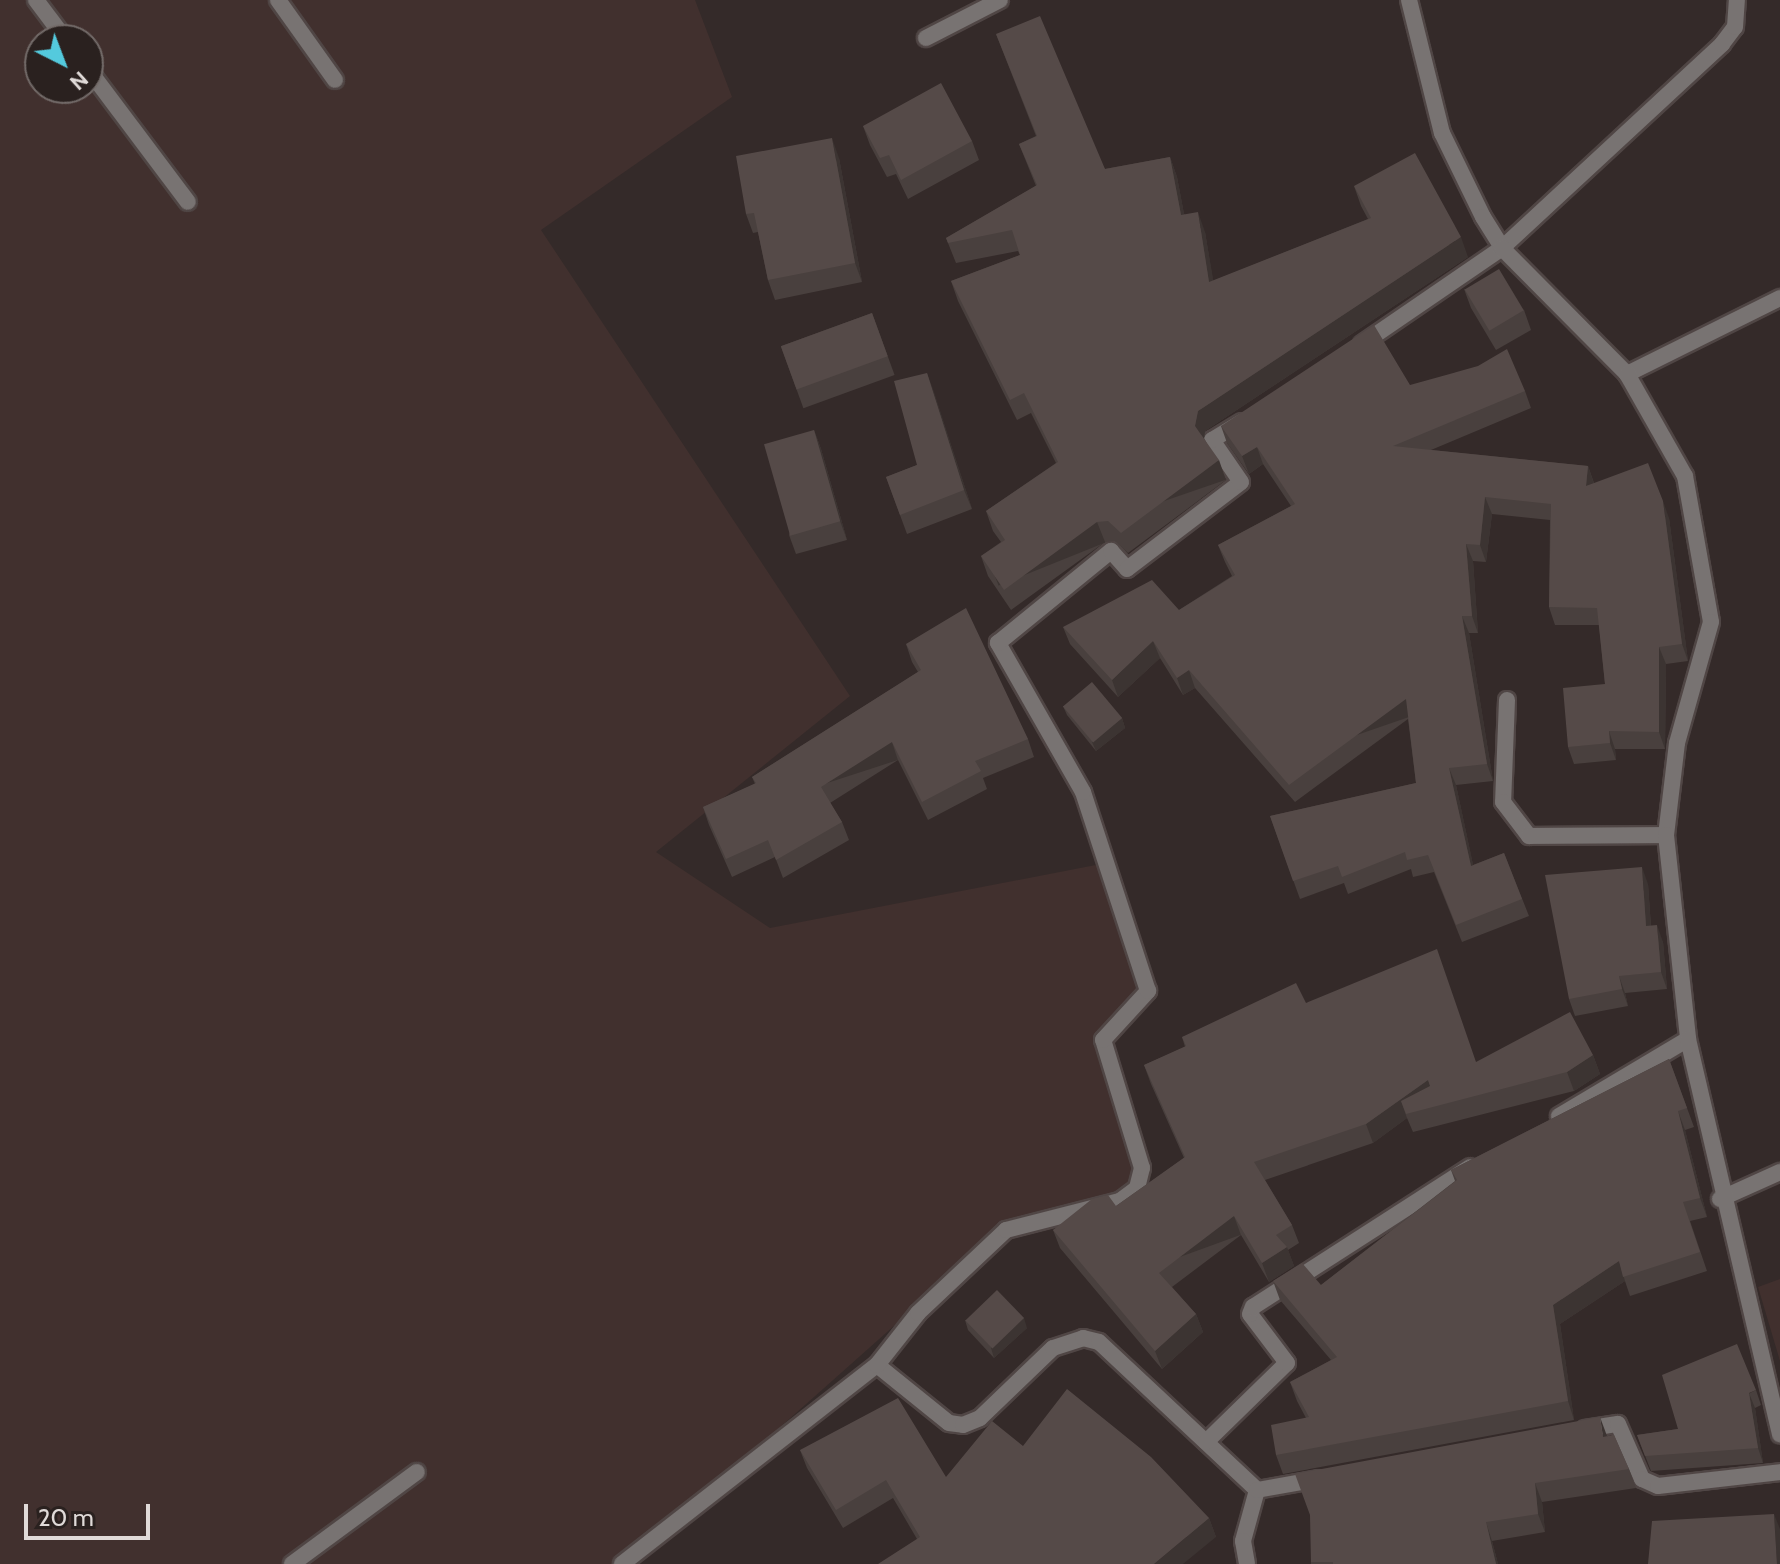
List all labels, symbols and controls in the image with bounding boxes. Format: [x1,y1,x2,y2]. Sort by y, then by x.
north arrow [24,24,104,104]
text: N [64,65,94,96]
scale bar [28,1488,154,1538]
text: 20 m [38,1503,94,1532]

